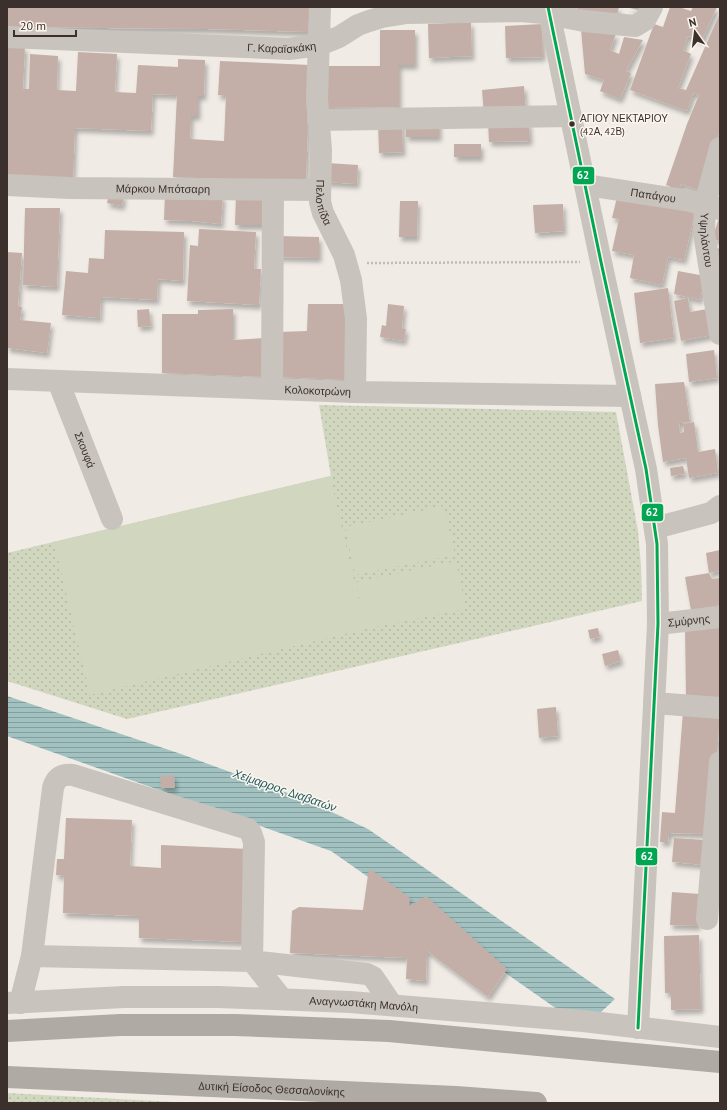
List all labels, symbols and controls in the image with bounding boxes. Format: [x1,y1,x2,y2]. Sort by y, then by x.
scale bar [14,12,76,38]
north arrow [675,12,715,52]
text: N [687,15,698,30]
text: 20 m [20,18,46,33]
street label: Γ. Καραϊσκάκη [247,38,317,56]
place label: ΑΓΙΟΥ ΝΕΚΤΑΡΙΟΥ (42Α, 42Β) [580,112,668,138]
marker: ΑΓΙΟΥ ΝΕΚΤΑΡΙΟΥ (42Α, 42Β) [567,119,577,129]
line badge: 62 [572,166,595,185]
text: 62 [577,168,589,182]
street label: Πελοπίδα [313,179,335,228]
street label: Μάρκου Μπότσαρη [116,181,210,196]
street label: Παπάγου [630,185,677,206]
street label: Υψηλάντου [697,212,716,268]
street label: Κολοκοτρώνη [284,382,351,399]
street label: Σκουφά [72,430,99,471]
line badge: 62 [641,503,664,522]
text: 62 [646,505,658,519]
street label: Σμύρνης [667,611,711,630]
water label: Χείμαρρος Διαβατών [230,765,339,815]
line badge: 62 [635,847,658,866]
text: 62 [641,849,653,863]
street label: Αναγνωστάκη Μανόλη [309,993,419,1015]
street label: Δυτική Είσοδος Θεσσαλονίκης [198,1079,345,1099]

